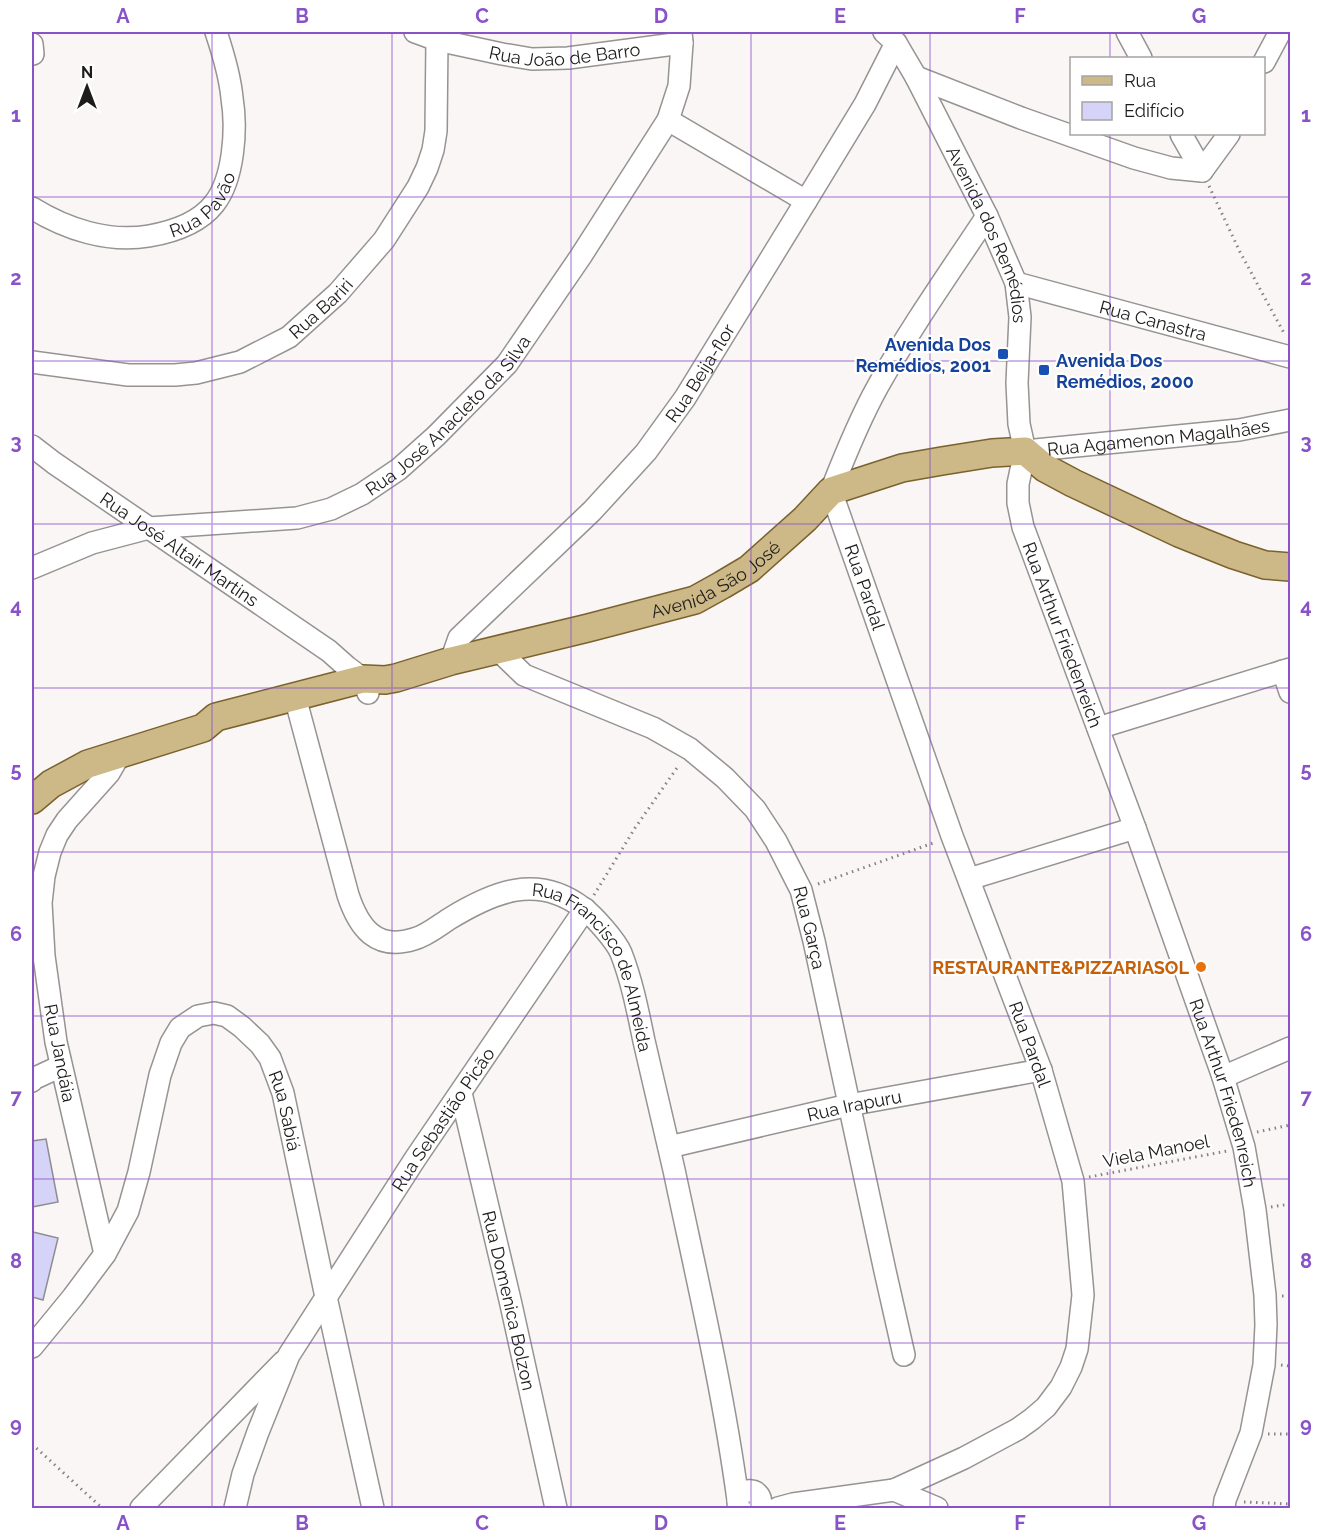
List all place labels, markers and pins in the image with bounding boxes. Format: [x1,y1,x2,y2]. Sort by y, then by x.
place label: Avenida Dos Remédios, 2001 [855,334,991,376]
marker: Avenida Dos Remédios, 2001 [996,347,1010,361]
place label: Avenida Dos Remédios, 2000 [1056,350,1194,392]
marker: Avenida Dos Remédios, 2000 [1037,363,1051,377]
place label: RESTAURANTE&PIZZARIASOL [932,957,1189,978]
marker: RESTAURANTE&PIZZARIASOL [1194,960,1208,974]

